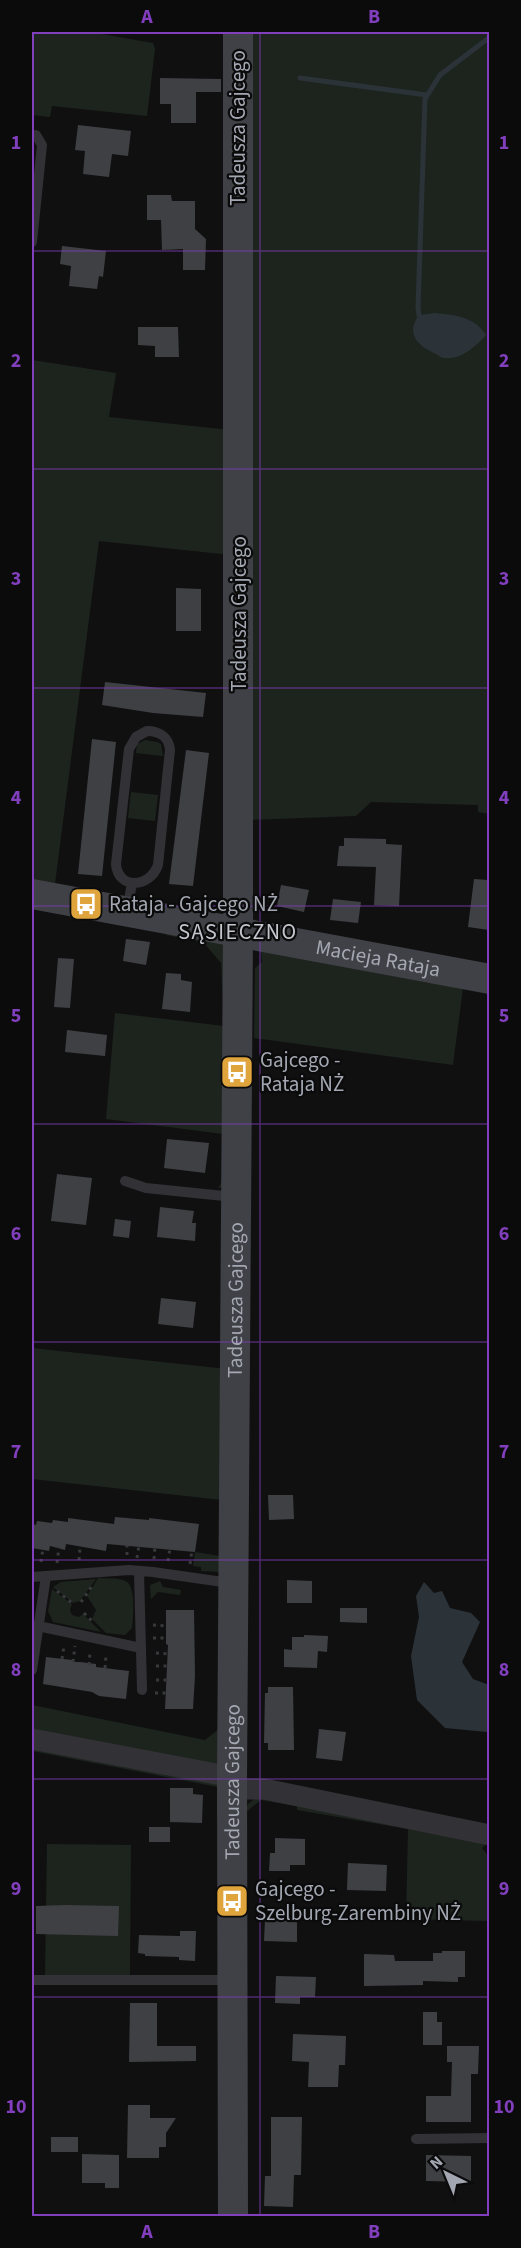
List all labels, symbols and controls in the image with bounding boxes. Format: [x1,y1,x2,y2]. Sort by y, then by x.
text: A [140,3,153,31]
text: B [368,3,380,31]
street label: Tadeusza Gajcego [223,50,253,206]
text: 1 [11,129,21,157]
text: 1 [499,129,509,157]
text: 2 [11,347,21,375]
text: 2 [499,347,509,375]
street label: Tadeusza Gajcego [224,536,254,692]
text: 3 [11,565,21,593]
text: 3 [499,565,509,593]
text: 4 [11,784,22,812]
text: 4 [499,784,510,812]
bus stop icon: Rataja - Gajcego NŻ [68,886,104,922]
place label: Rataja - Gajcego NŻ [109,889,278,919]
district label: SĄSIECZNO [178,916,298,948]
street label: Macieja Rataja [313,932,443,984]
text: 5 [11,1002,21,1030]
text: 5 [499,1002,509,1030]
place label: Gajcego - Rataja NŻ [260,1045,344,1099]
bus stop icon: Gajcego - Rataja NŻ [219,1054,255,1090]
text: 6 [11,1220,21,1248]
text: 6 [499,1220,509,1248]
street label: Tadeusza Gajcego [220,1222,251,1378]
text: 7 [11,1438,21,1466]
text: 7 [499,1438,509,1466]
text: 8 [11,1656,21,1684]
text: 8 [499,1656,509,1684]
street label: Tadeusza Gajcego [217,1704,248,1860]
place label: Gajcego - Szelburg-Zarembiny NŻ [255,1874,461,1928]
text: 9 [11,1875,21,1903]
text: 9 [499,1875,509,1903]
bus stop icon: Gajcego - Szelburg-Zarembiny NŻ [214,1883,250,1919]
text: 10 [5,2093,27,2121]
text: 10 [493,2093,515,2121]
north arrow [416,2143,476,2203]
text: N [425,2151,448,2174]
text: A [140,2218,153,2246]
text: B [368,2218,380,2246]

